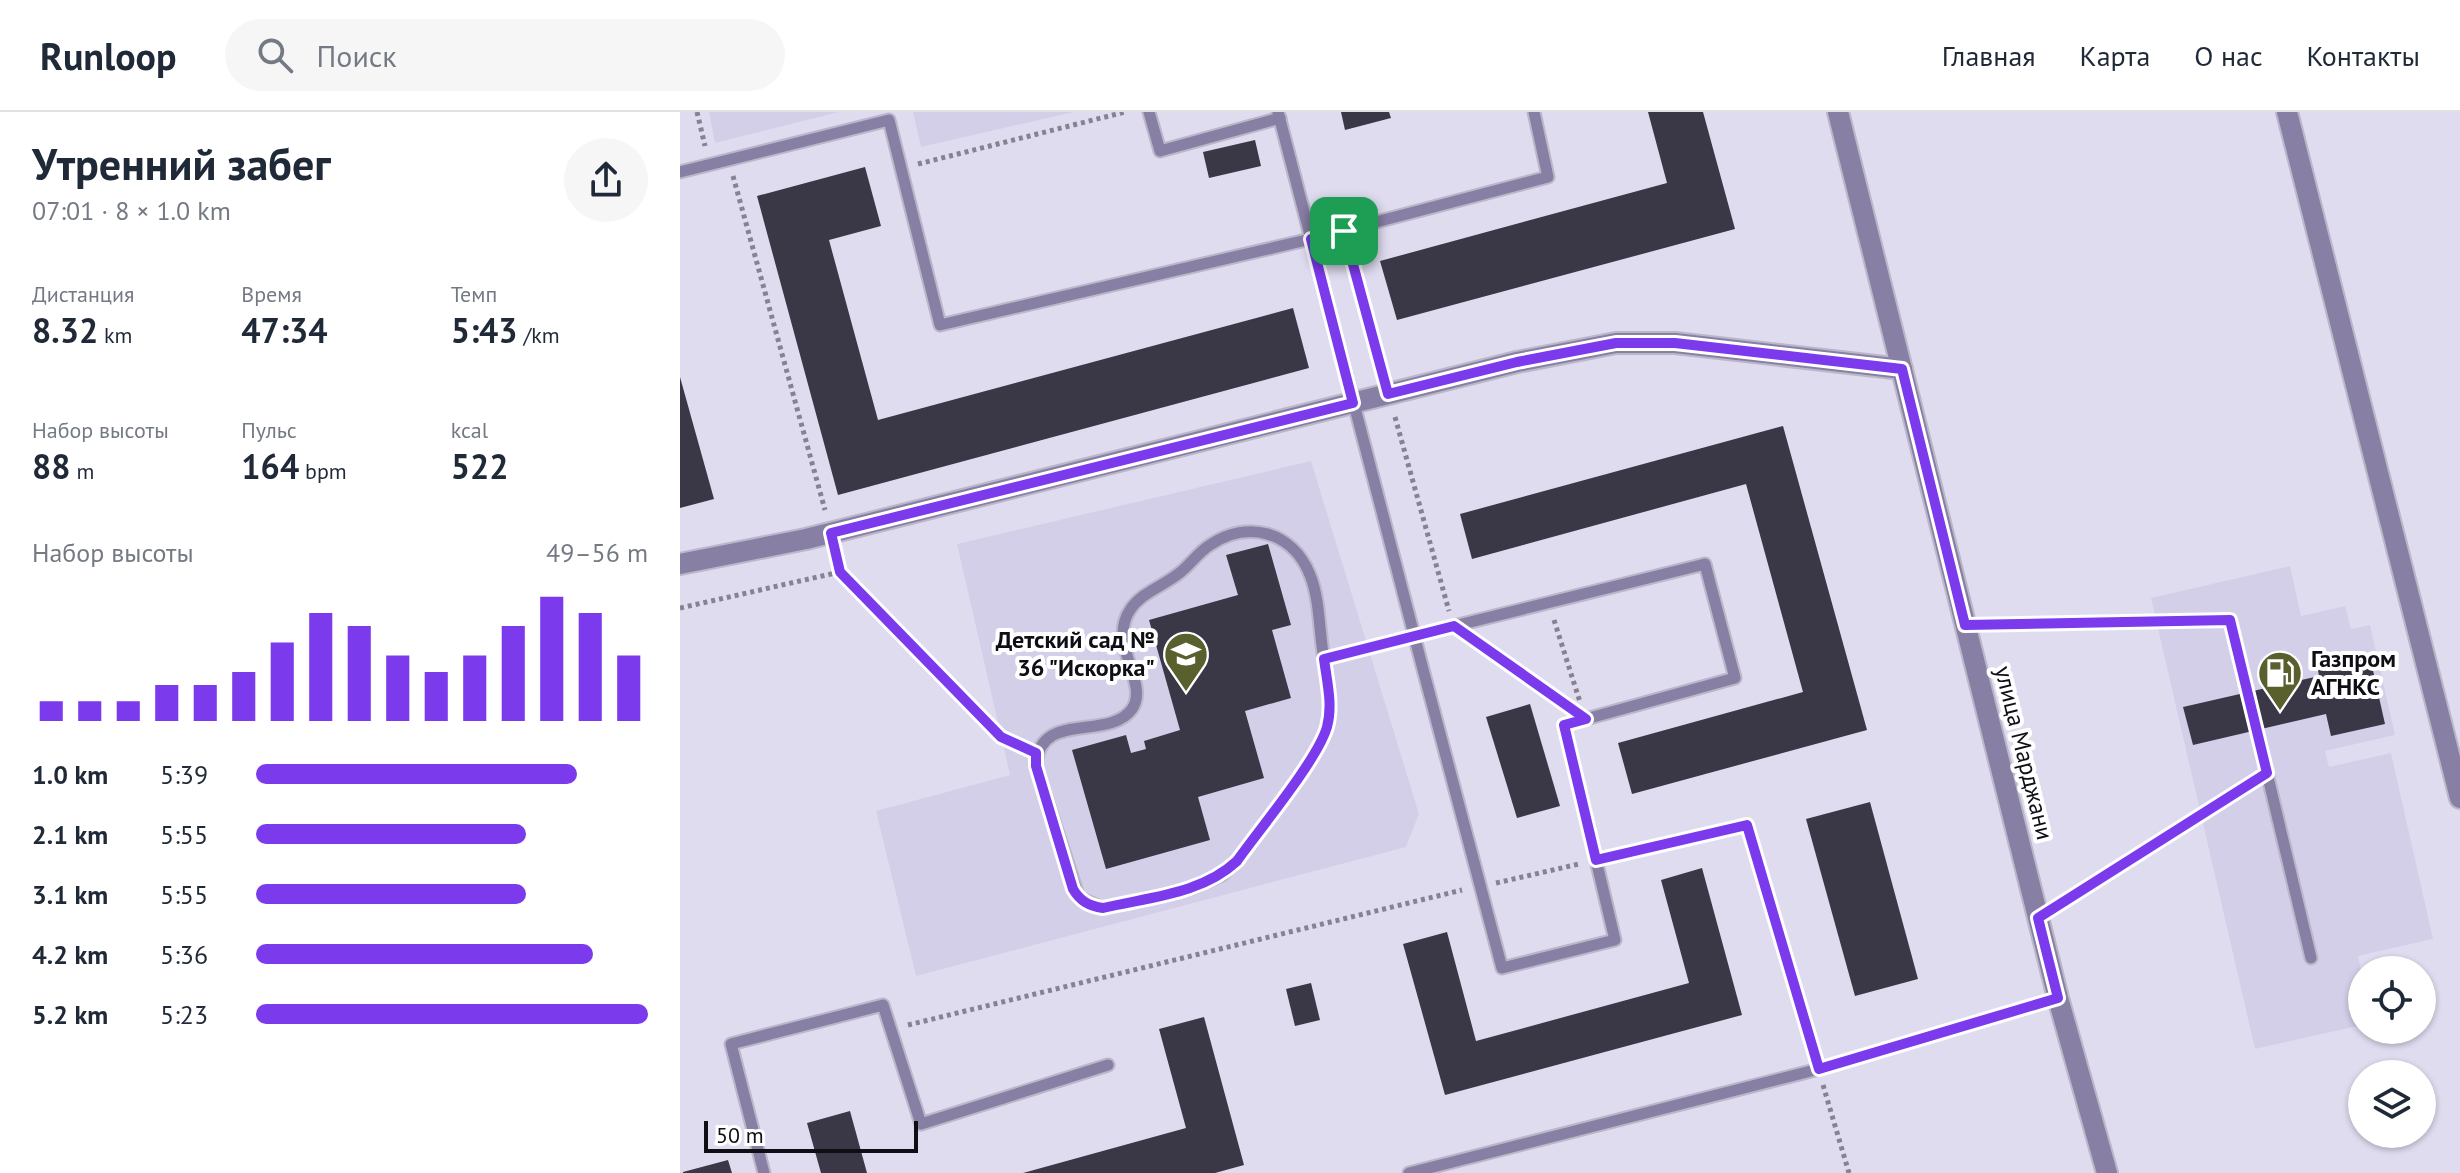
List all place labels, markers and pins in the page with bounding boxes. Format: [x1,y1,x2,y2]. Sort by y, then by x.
pin [1310,197,1378,265]
place label: Детский сад № 36 "Искорка" [996,624,1155,683]
school or university icon: Детский сад № 36 "Искорка" [1162,630,1210,693]
place label: Газпром АГНКС [2311,643,2396,702]
fuel station icon: Газпром АГНКС [2256,649,2304,712]

